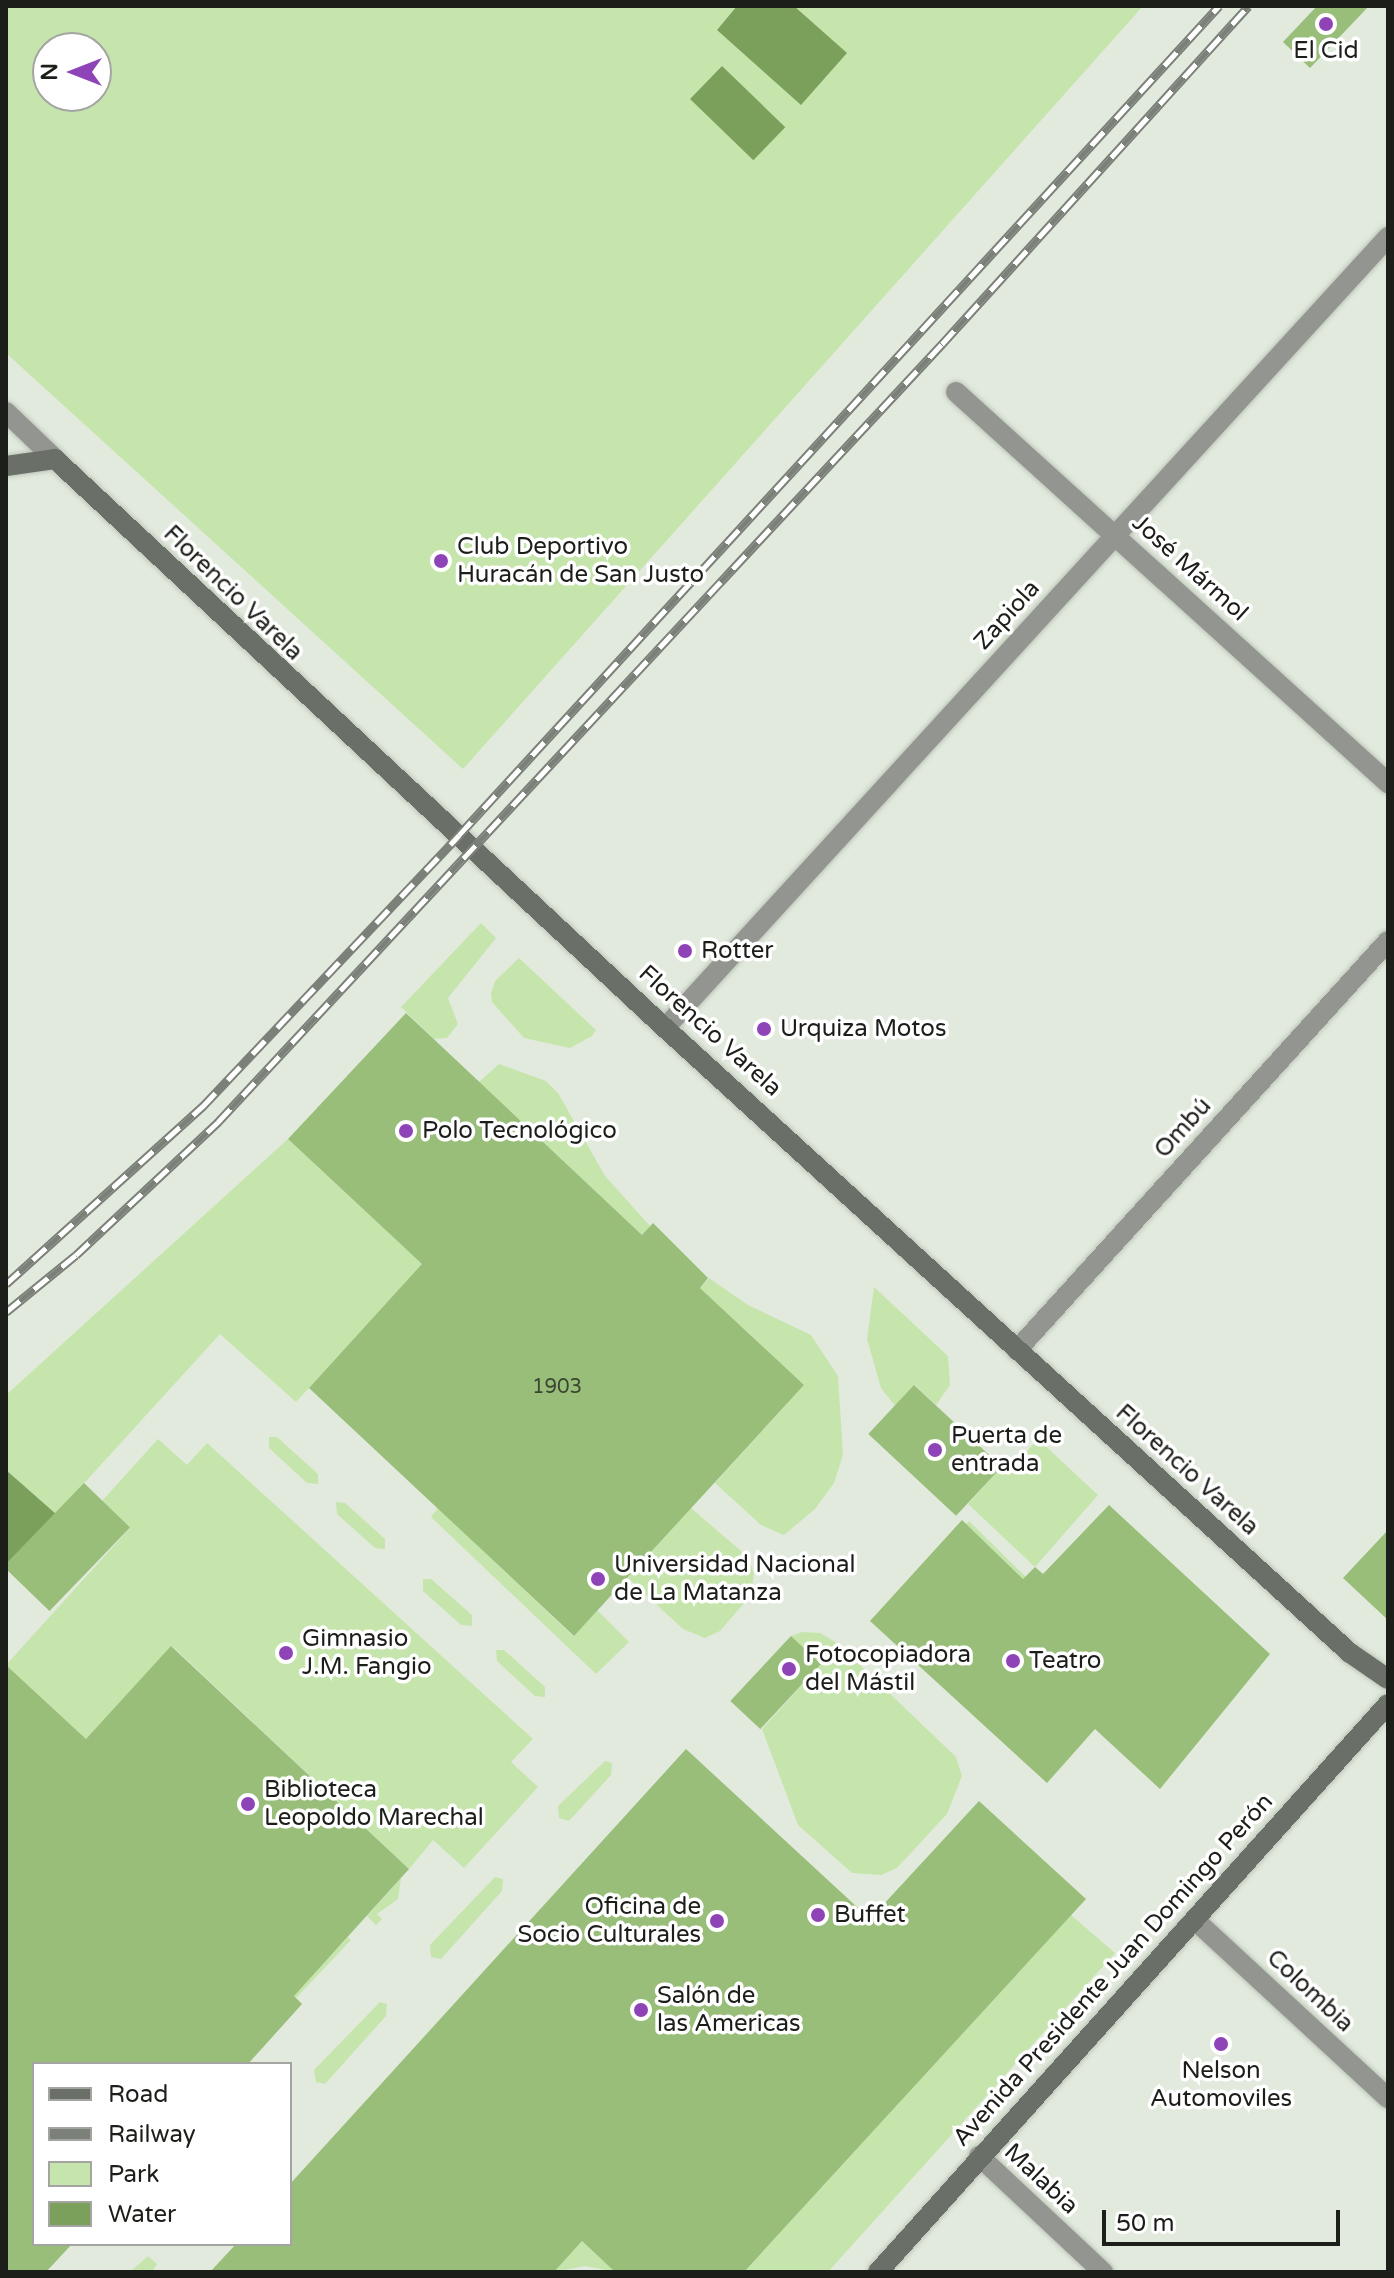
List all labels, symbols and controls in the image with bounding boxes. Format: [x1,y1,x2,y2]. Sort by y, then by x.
marker: El Cid [1317,15,1335,33]
north arrow [32,32,112,112]
place label: El Cid [1293,37,1359,65]
text: N [37,63,63,81]
street label: José Mármol [1126,509,1254,627]
street label: Florencio Varela [157,519,309,667]
place label: Club Deportivo Huracán de San Justo [457,533,704,589]
marker: Club Deportivo Huracán de San Justo [432,552,450,570]
street label: Zapiola [968,574,1046,656]
place label: Rotter [701,937,774,965]
marker: Rotter [676,942,694,960]
street label: Florencio Varela [633,959,787,1103]
place label: Urquiza Motos [780,1015,946,1043]
marker: Urquiza Motos [755,1020,773,1038]
street label: Ombú [1149,1092,1217,1164]
place label: Polo Tecnológico [422,1117,617,1145]
marker: Polo Tecnológico [397,1122,415,1140]
house number: 1903 [532,1375,582,1399]
street label: Florencio Varela [1110,1398,1264,1542]
place label: Puerta de entrada [951,1422,1062,1478]
marker: Puerta de entrada [926,1441,944,1459]
place label: Universidad Nacional de La Matanza [614,1551,855,1607]
marker: Universidad Nacional de La Matanza [589,1570,607,1588]
place label: Gimnasio J.M. Fangio [302,1625,432,1681]
place label: Fotocopiadora del Mástil [805,1641,971,1697]
marker: Gimnasio J.M. Fangio [277,1644,295,1662]
place label: Teatro [1029,1647,1101,1675]
marker: Teatro [1004,1652,1022,1670]
marker: Fotocopiadora del Mástil [780,1660,798,1678]
place label: Biblioteca Leopoldo Marechal [264,1776,484,1832]
street label: Avenida Presidente Juan Domingo Perón [947,1788,1279,2152]
marker: Biblioteca Leopoldo Marechal [239,1795,257,1813]
place label: Oficina de Socio Culturales [517,1893,701,1949]
place label: Buffet [834,1901,906,1929]
marker: Buffet [809,1906,827,1924]
marker: Oficina de Socio Culturales [708,1912,726,1930]
street label: Colombia [1261,1944,1359,2038]
place label: Salón de las Americas [657,1982,801,2038]
marker: Salón de las Americas [632,2001,650,2019]
marker: Nelson Automoviles [1212,2035,1230,2053]
place label: Nelson Automoviles [1150,2057,1292,2113]
legend [32,2062,292,2246]
text: Road [108,2080,168,2109]
text: Railway [108,2120,196,2149]
street label: Malabia [998,2138,1084,2220]
text: Park [108,2160,159,2189]
scale bar [1106,2194,1344,2244]
text: Water [108,2200,176,2229]
text: 50 m [1116,2209,1174,2238]

